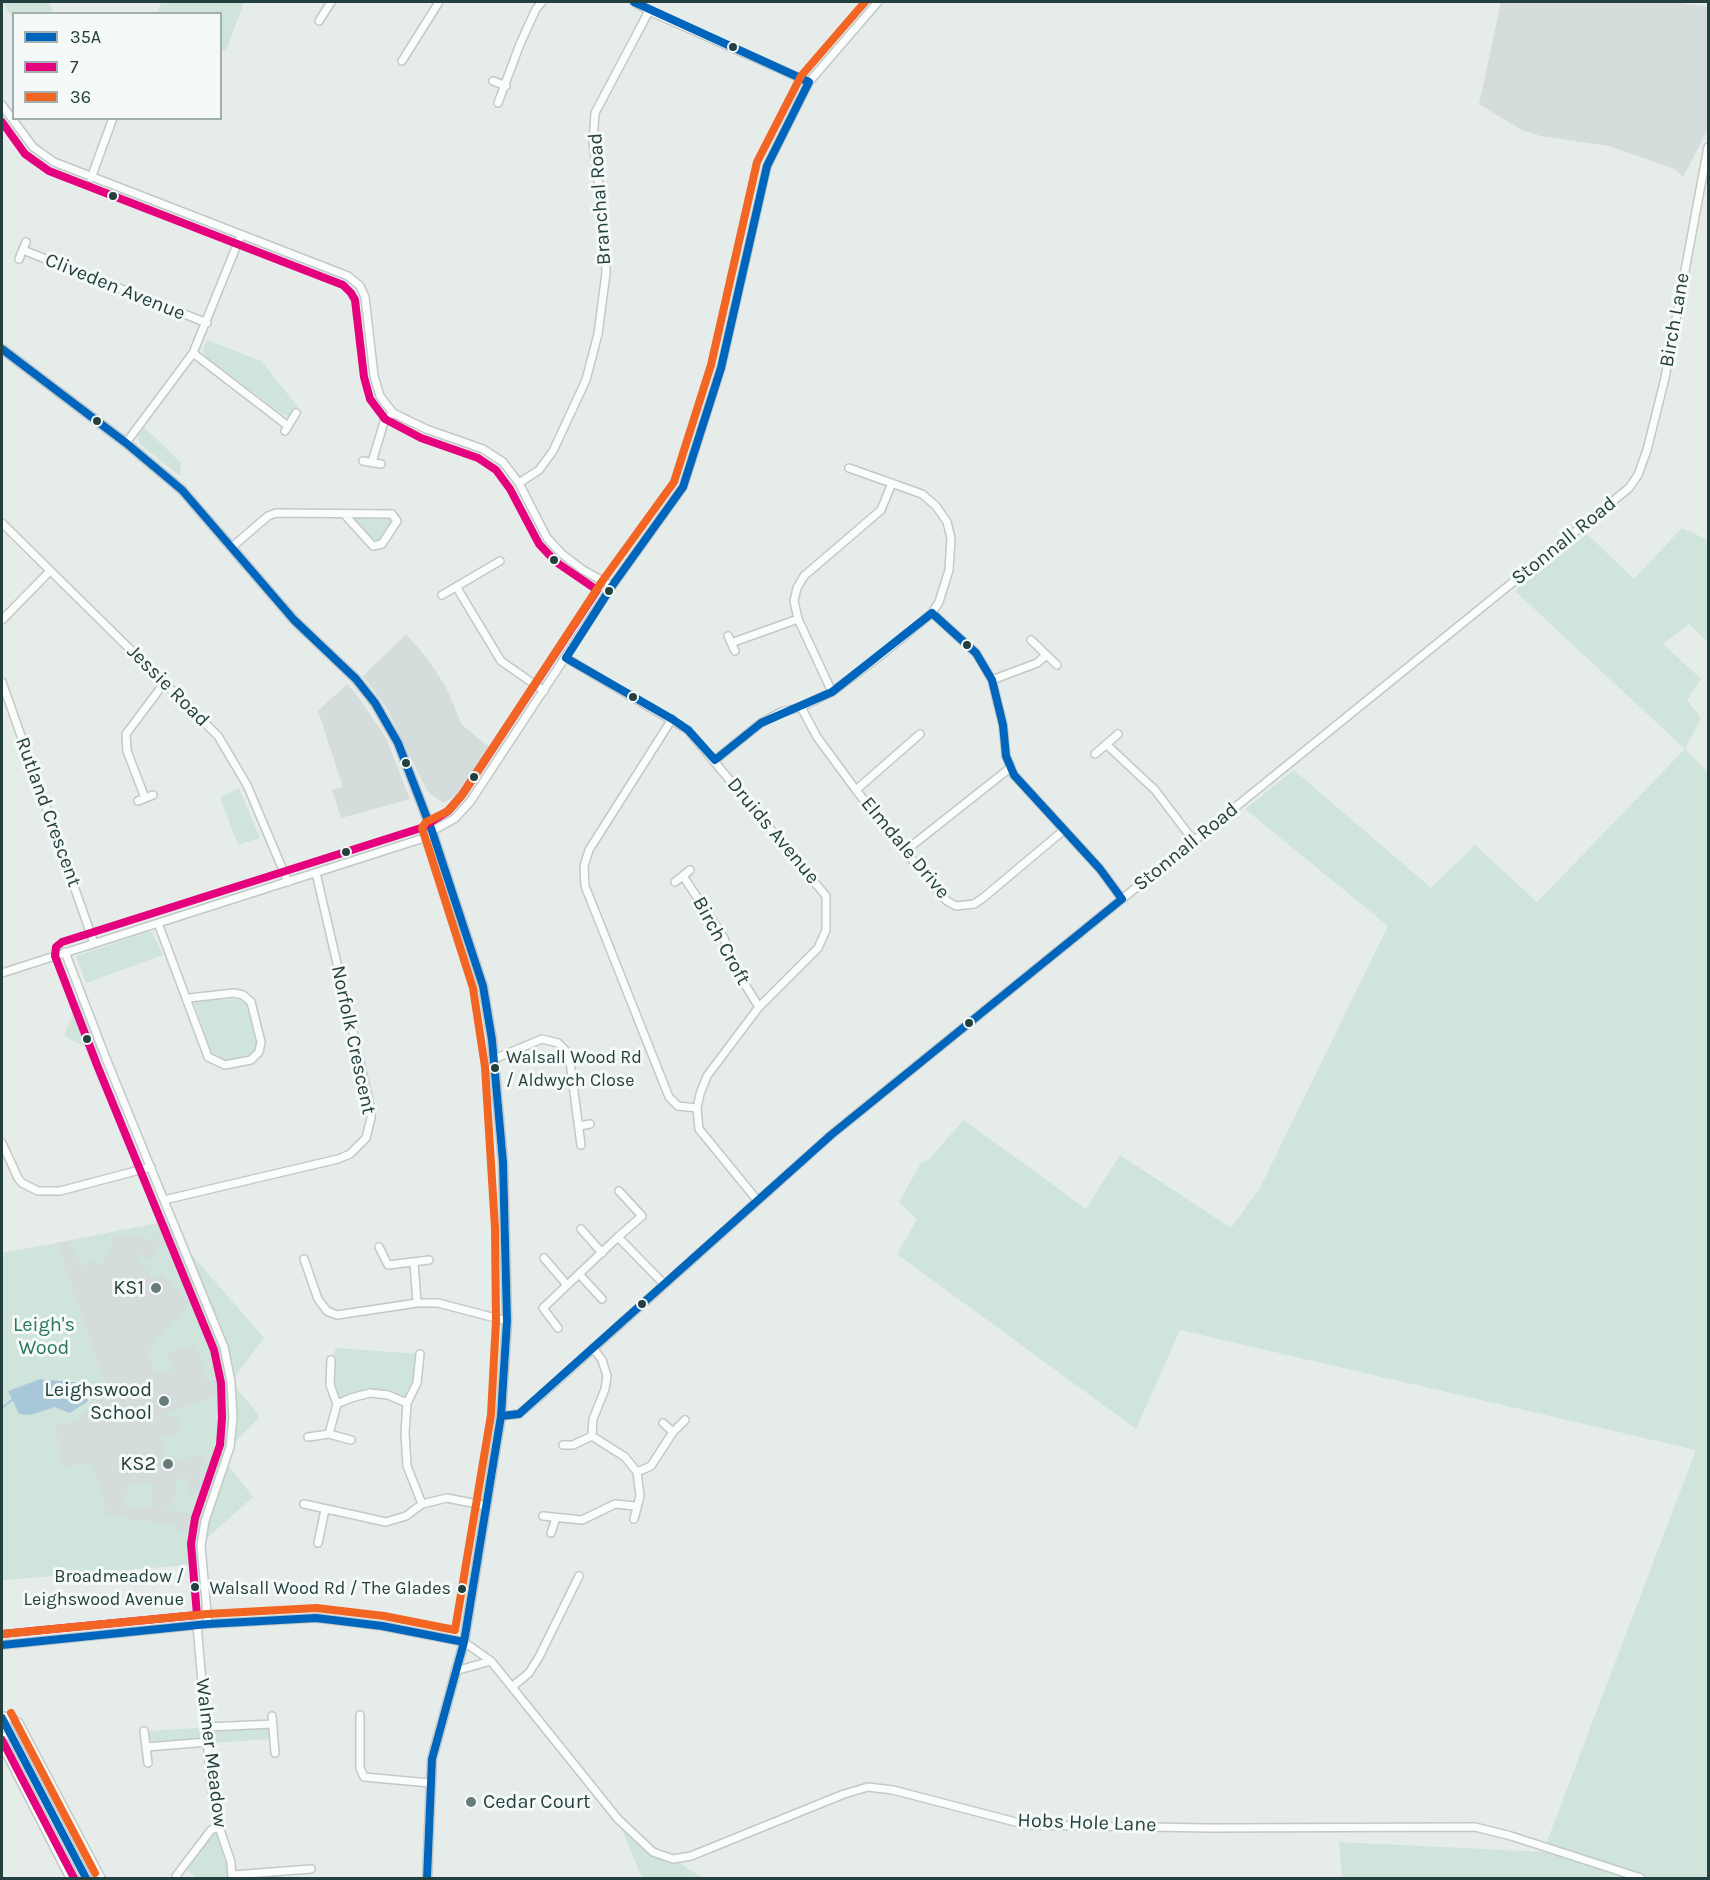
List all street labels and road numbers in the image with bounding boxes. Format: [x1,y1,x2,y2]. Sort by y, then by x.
street label: Branchal Road [583,132,617,266]
street label: Cliveden Avenue [41,248,189,326]
street label: Birch Lane [1655,271,1695,369]
street label: Stonnall Road [1507,491,1621,591]
street label: Jessie Road [122,640,214,732]
street label: Rutland Crescent [10,734,86,890]
street label: Druids Avenue [722,773,824,889]
street label: Elmdale Drive [855,792,955,904]
street label: Stonnall Road [1129,797,1243,897]
street label: Birch Croft [687,893,755,989]
street label: Norfolk Crescent [325,963,381,1117]
street label: Walmer Meadow [190,1677,232,1829]
street label: Hobs Hole Lane [1017,1809,1157,1837]

